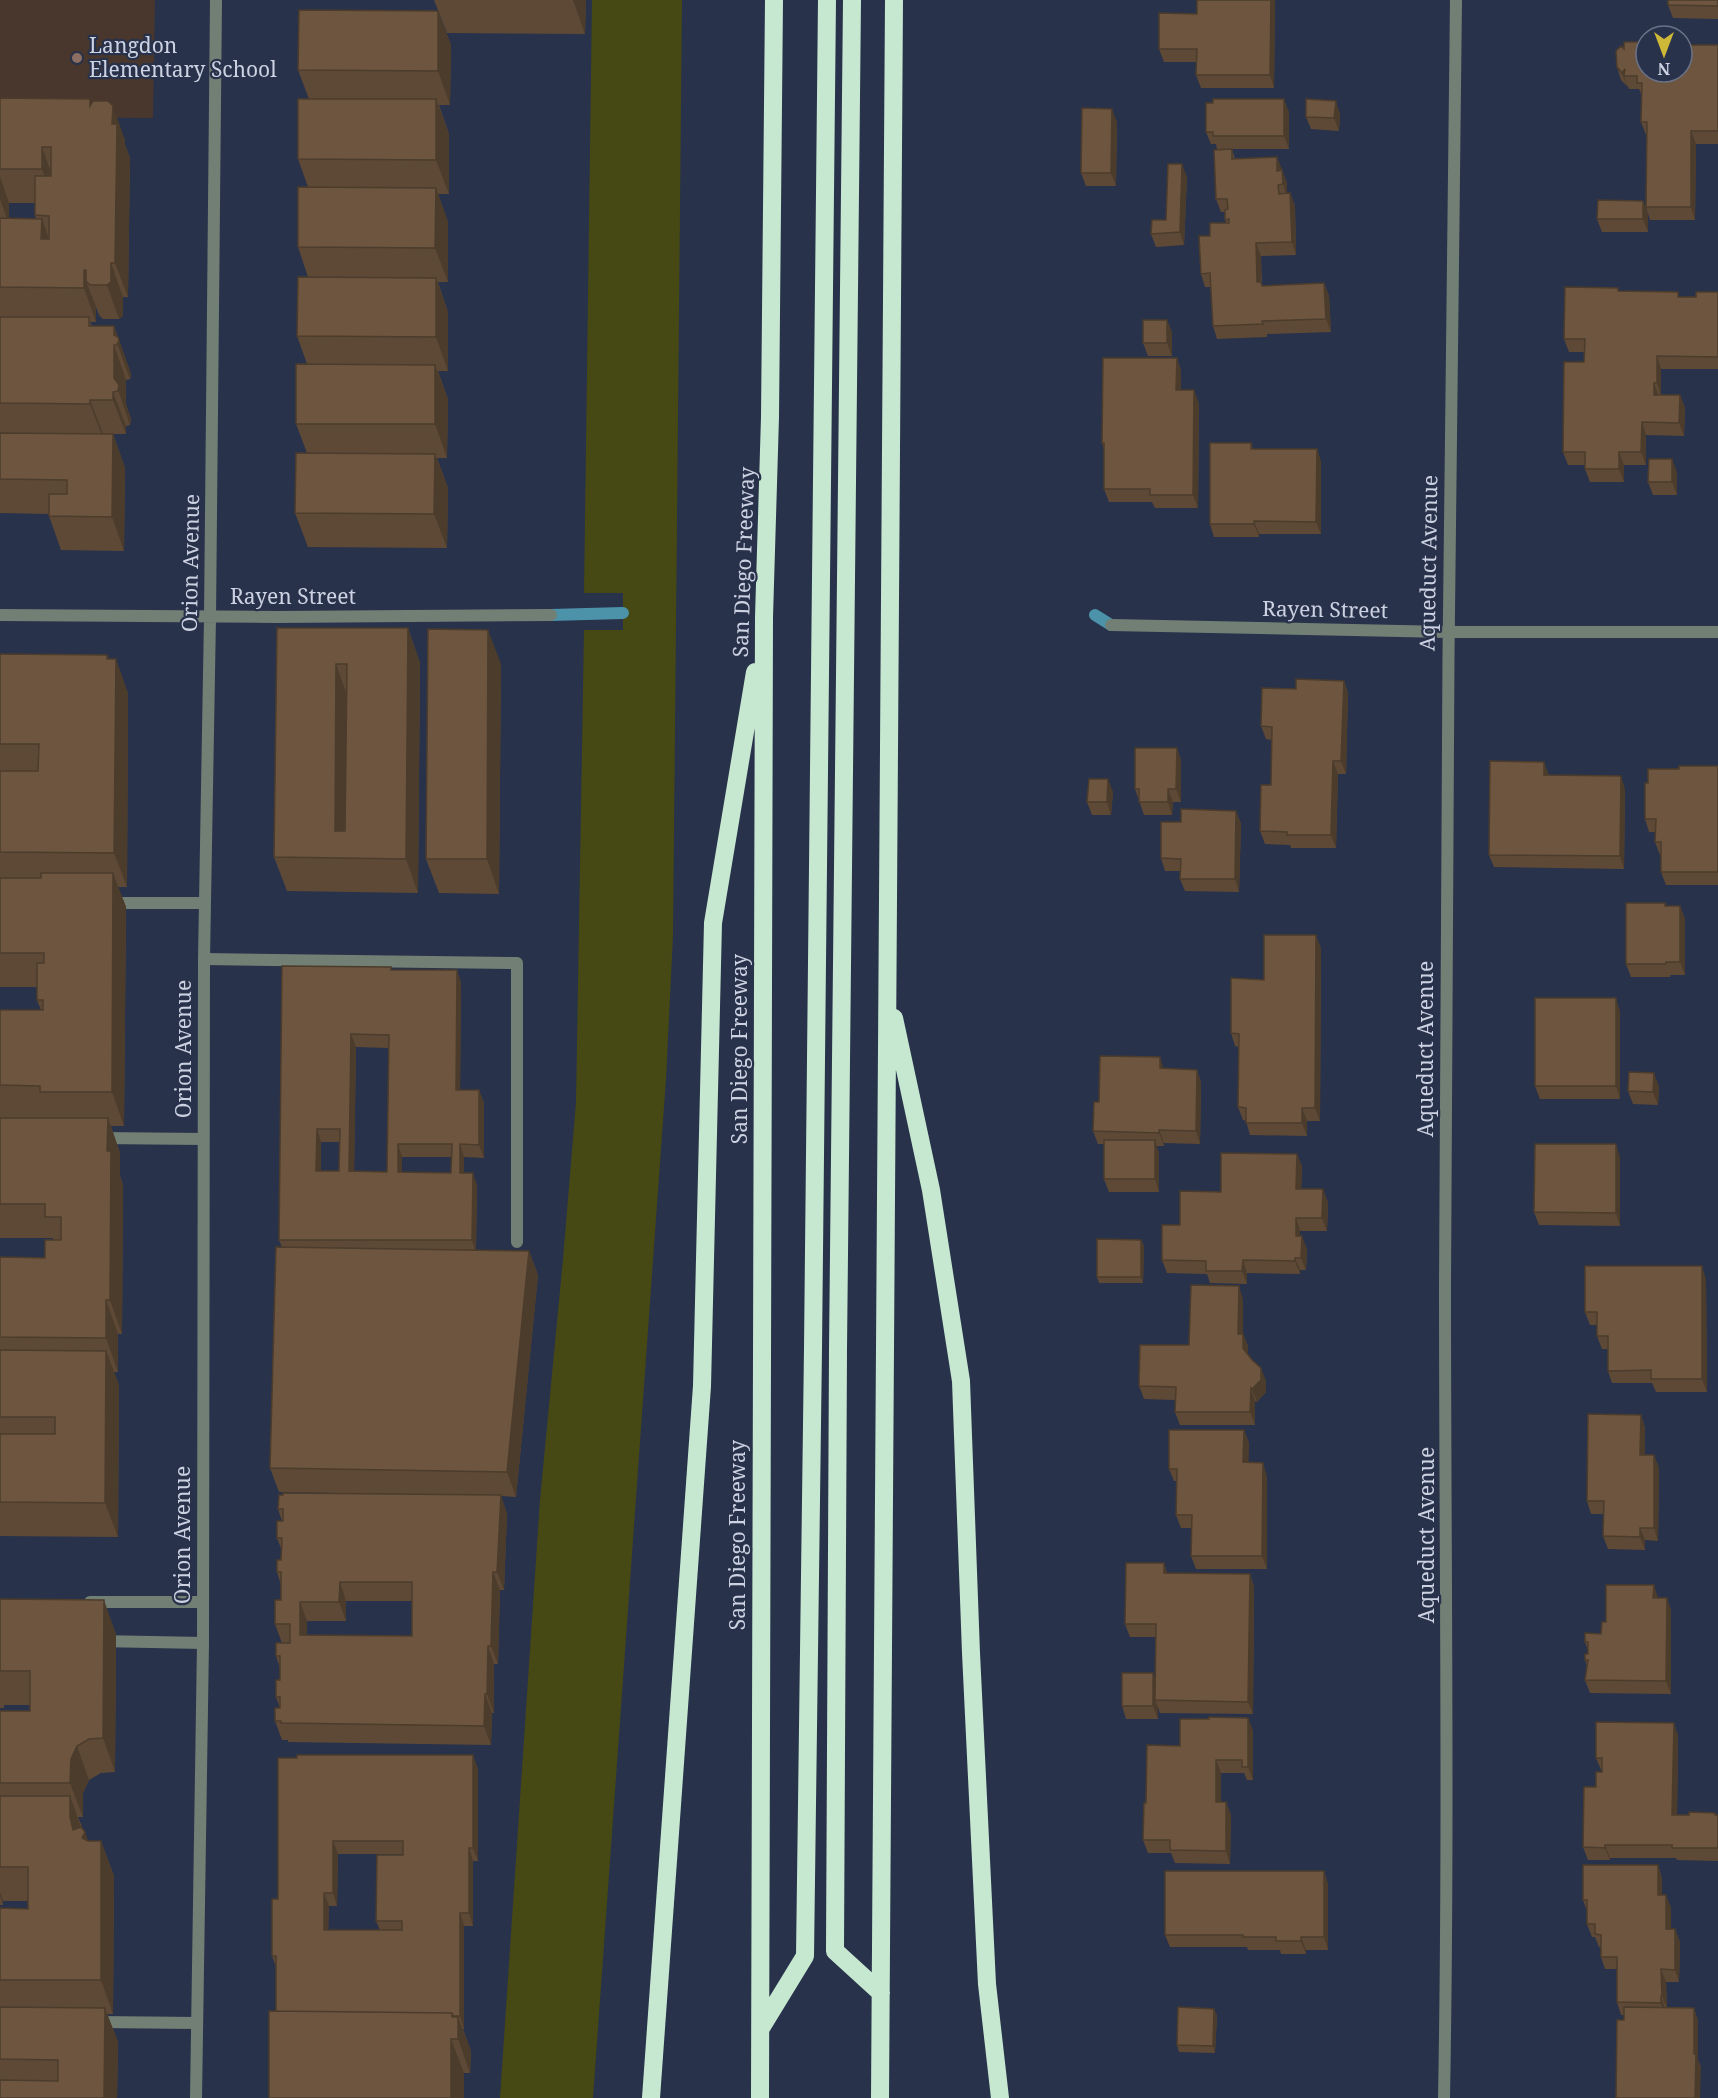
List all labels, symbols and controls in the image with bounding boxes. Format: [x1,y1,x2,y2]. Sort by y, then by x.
north arrow [1634,24,1694,84]
place label: Langdon Elementary School [89,31,277,83]
marker: Langdon Elementary School [70,51,84,65]
text: N [1657,58,1670,80]
street label: San Diego Freeway [726,466,760,658]
street label: Aqueduct Avenue [1412,475,1444,651]
street label: Orion Avenue [175,494,205,632]
street label: Rayen Street [230,582,356,610]
street label: Rayen Street [1262,594,1388,624]
street label: San Diego Freeway [725,954,753,1144]
street label: Aqueduct Avenue [1411,961,1439,1137]
street label: Orion Avenue [169,980,197,1118]
street label: San Diego Freeway [723,1440,751,1630]
street label: Aqueduct Avenue [1412,1447,1440,1623]
street label: Orion Avenue [168,1466,196,1604]

